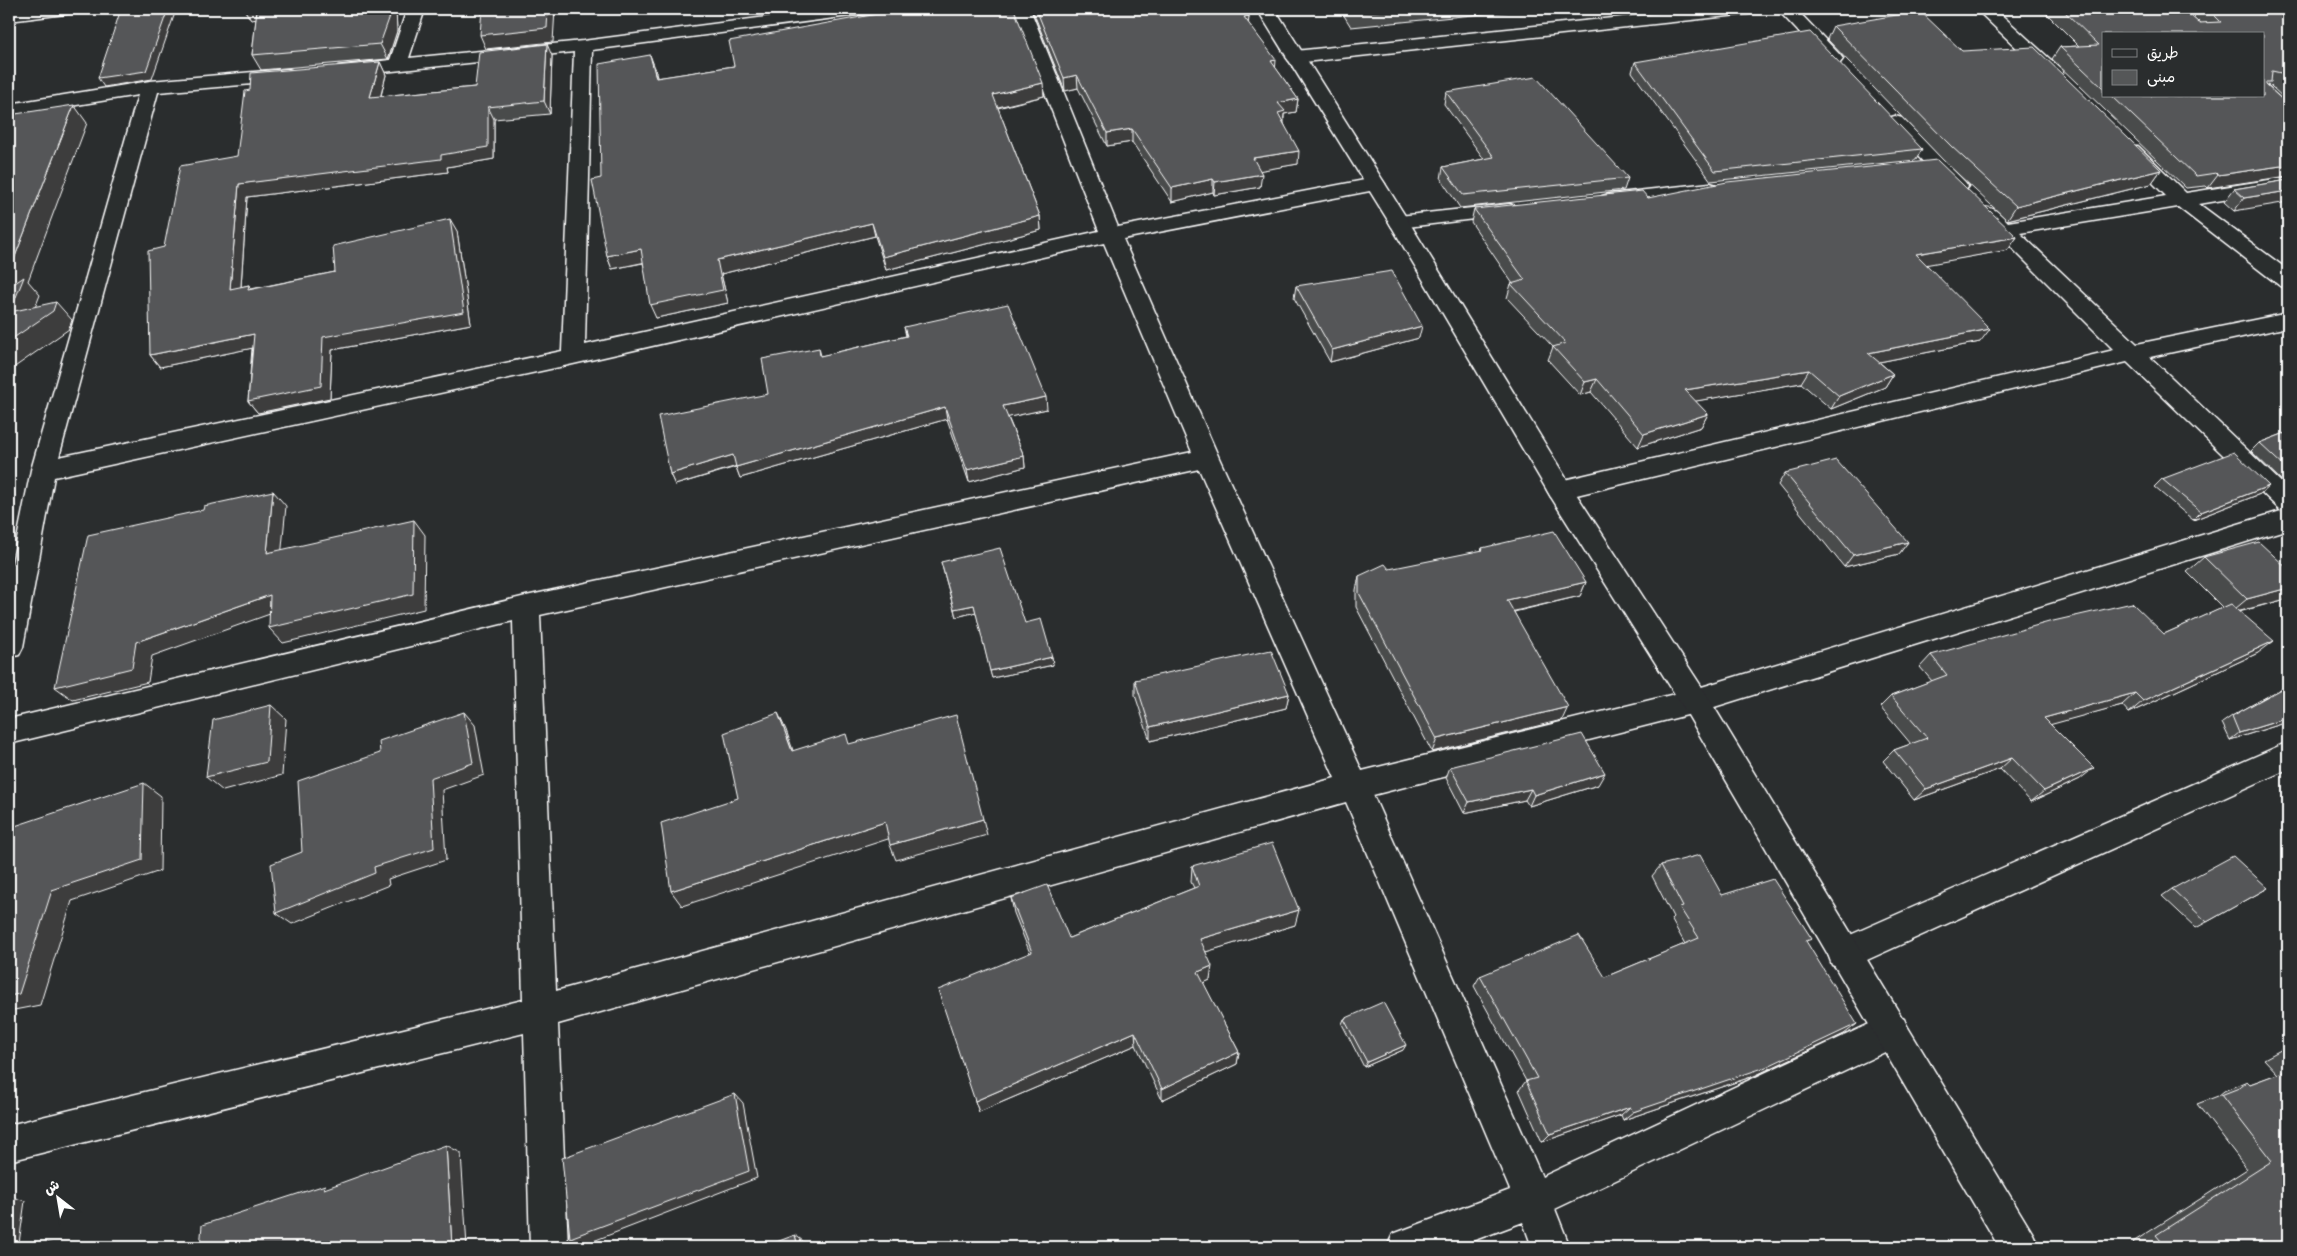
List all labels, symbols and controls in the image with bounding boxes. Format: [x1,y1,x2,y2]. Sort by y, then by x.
legend [2102,32,2264,98]
text: طريق [2147,44,2179,63]
text: مبنى [2147,68,2175,87]
north arrow [32,1174,82,1224]
text: ش [41,1176,63,1199]

